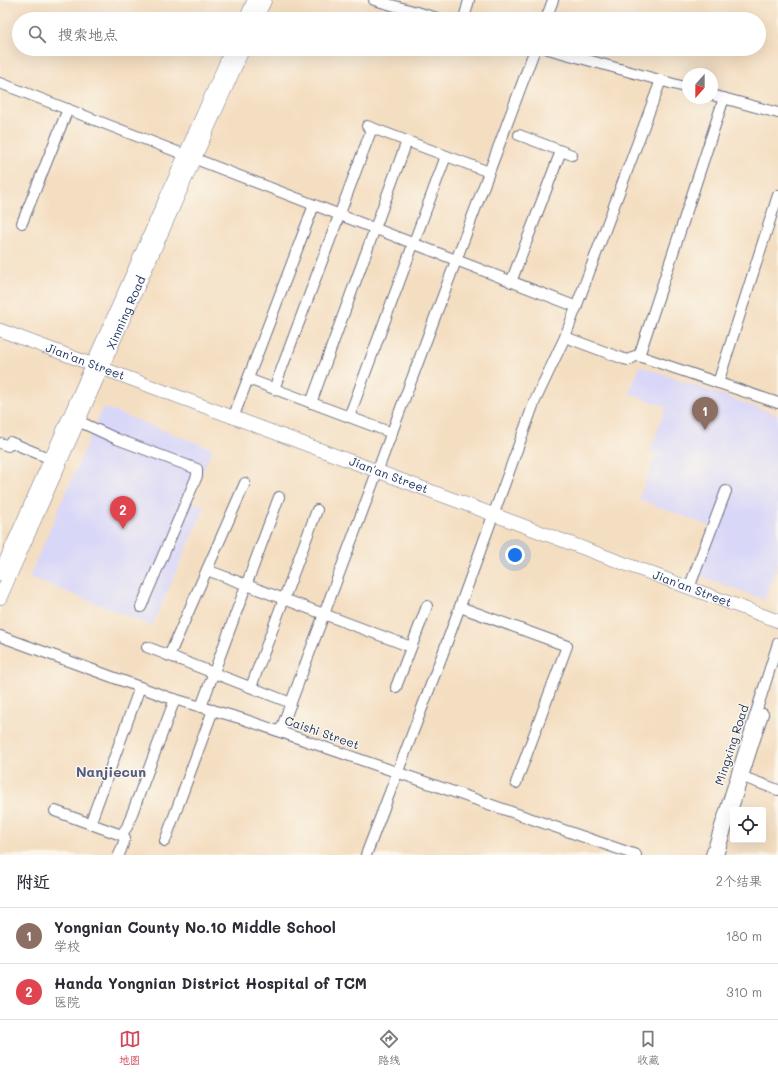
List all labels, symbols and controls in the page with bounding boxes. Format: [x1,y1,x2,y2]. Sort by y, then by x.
search box [12,12,766,56]
icon: search [26,23,48,45]
text: 搜索地点 [58,24,118,44]
north arrow [682,68,718,104]
street label: Xinming Road [102,273,149,352]
street label: Jian'an Street [44,339,127,383]
pin: 1 [692,397,718,430]
street label: Jian'an Street [347,452,431,497]
pin: 2 [110,496,136,529]
your location [505,545,525,565]
street label: Jian'an Street [651,566,734,610]
street label: Mingxing Road [710,702,752,787]
street label: Caishi Street [283,712,362,752]
district label: Nanjiecun [76,762,146,781]
map controls [730,807,766,843]
button: locate [730,807,766,843]
text: 附近 [16,870,50,892]
text: 2个结果 [716,872,762,889]
text: Yongnian County No.10 Middle School [54,917,336,937]
text: 1 [26,927,32,944]
text: 180 m [726,927,762,944]
text: 学校 [54,937,80,954]
text: Handa Yongnian District Hospital of TCM [54,973,367,993]
text: 2 [25,983,33,1000]
text: 310 m [726,983,762,1000]
text: 医院 [54,993,80,1010]
tab: 地图 [119,1028,141,1067]
tab: 路线 [378,1028,400,1067]
tab: 收藏 [637,1028,659,1067]

